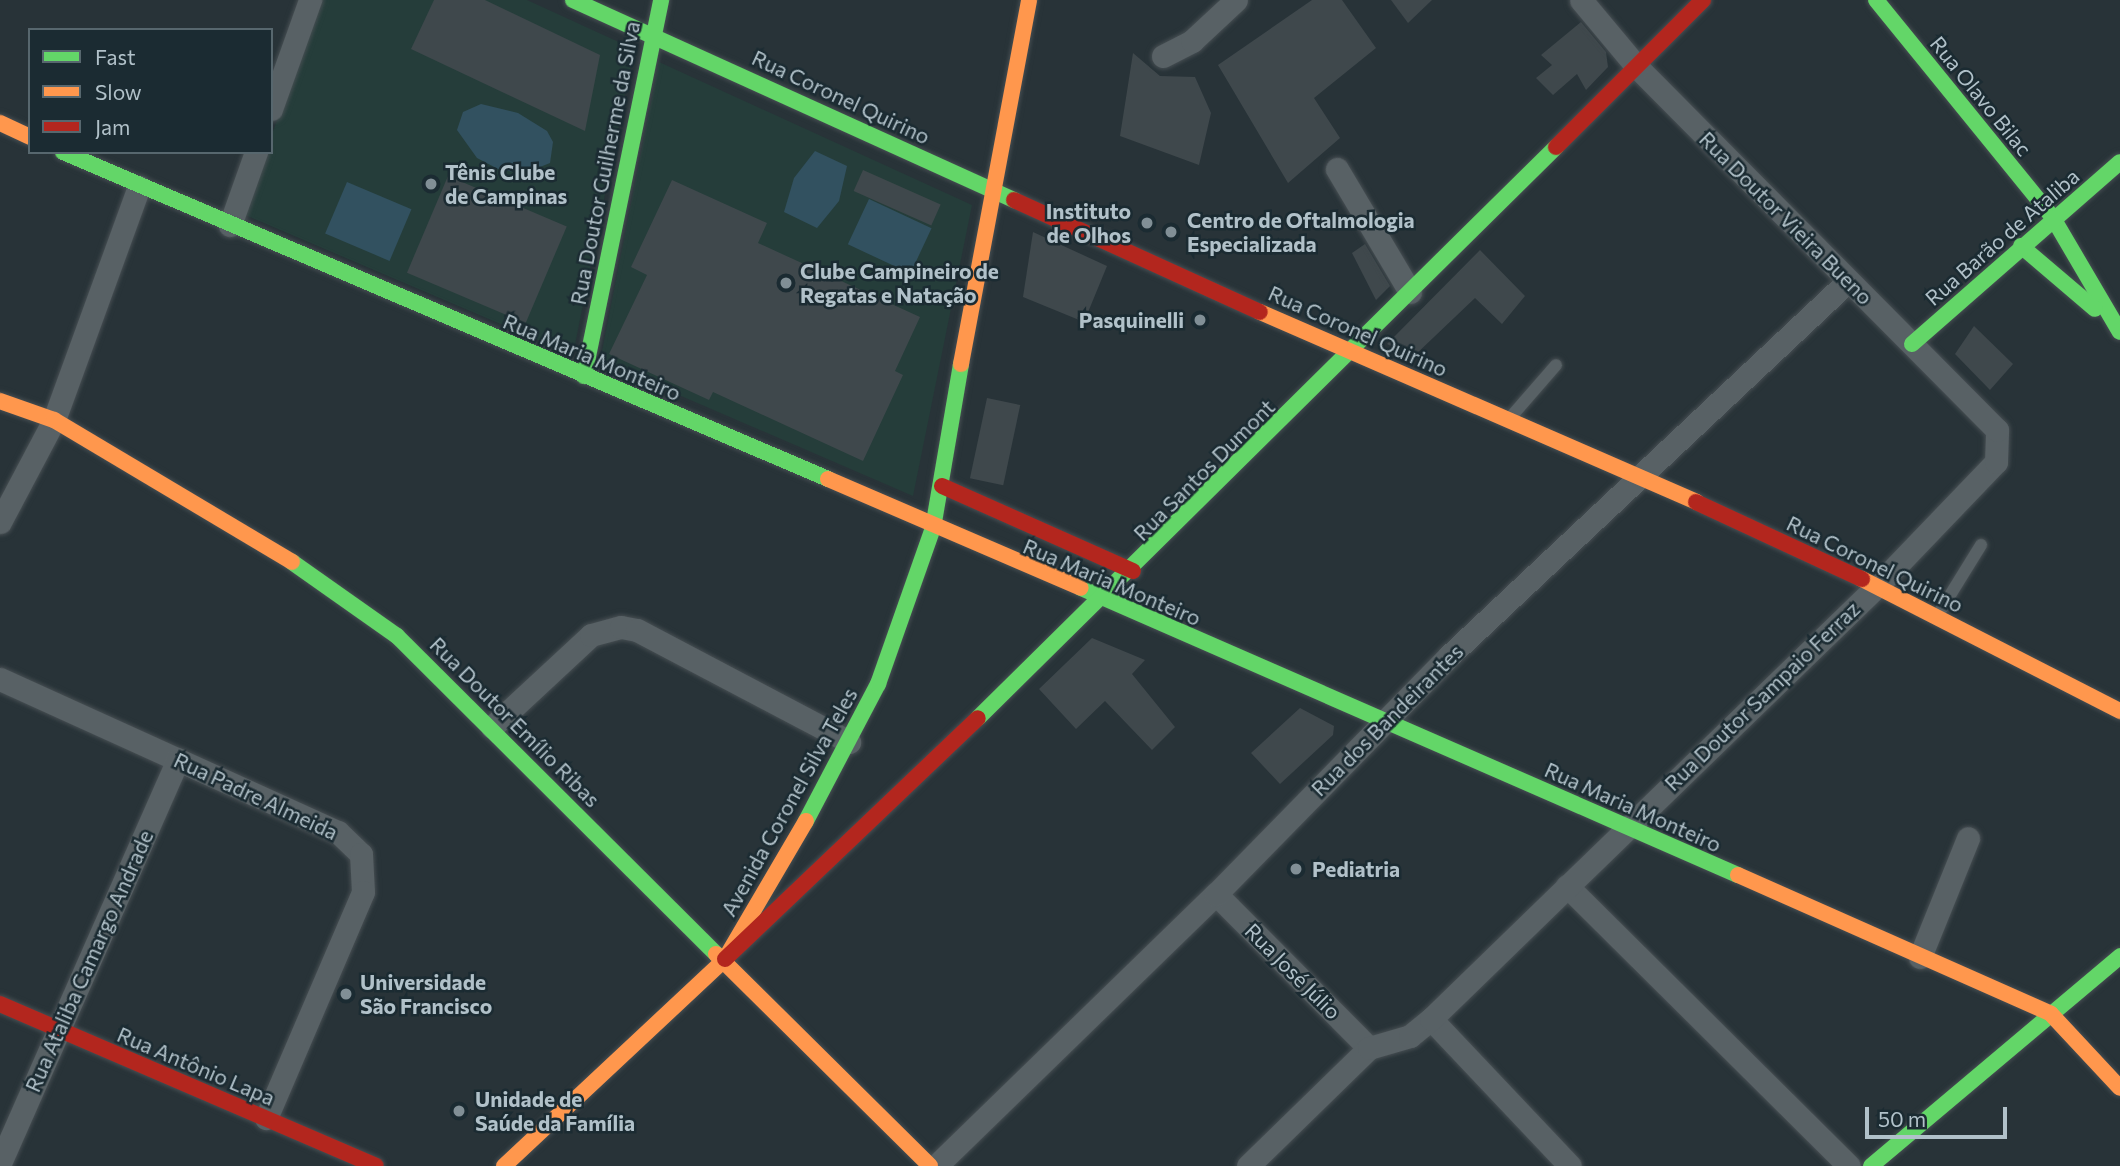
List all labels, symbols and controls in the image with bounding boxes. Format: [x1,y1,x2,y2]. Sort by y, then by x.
street label: Rua Doutor Guilherme da Silva [565,19,645,307]
legend [28,28,273,154]
street label: Rua Olavo Bilac [1925,31,2037,161]
text: Fast [95,44,136,69]
street label: Rua Coronel Quirino [748,45,934,149]
text: Slow [95,79,142,104]
text: Jam [95,114,130,139]
street label: Rua Doutor Vieira Bueno [1694,126,1878,310]
place label: Tênis Clube de Campinas [445,159,567,209]
street label: Rua Barão de Ataliba [1920,163,2084,311]
marker: Tênis Clube de Campinas [423,176,439,192]
place label: Instituto de Olhos [1046,198,1131,248]
place label: Centro de Oftalmologia Especializada [1187,207,1415,257]
marker: Instituto de Olhos [1137,213,1157,233]
marker: Centro de Oftalmologia Especializada [1161,222,1181,242]
place label: Clube Campineiro de Regatas e Natação [800,258,999,308]
marker: Clube Campineiro de Regatas e Natação [778,275,794,291]
street label: Rua Coronel Quirino [1265,280,1451,382]
place label: Pasquinelli [1079,307,1184,333]
street label: Rua Maria Monteiro [499,308,685,406]
marker: Pasquinelli [1190,310,1210,330]
street label: Rua Santos Dumont [1128,394,1280,546]
street label: Rua Coronel Quirino [1783,510,1967,618]
street label: Rua Maria Monteiro [1019,533,1205,631]
street label: Rua Doutor Sampaio Ferraz [1659,596,1865,796]
street label: Rua Doutor Emílio Ribas [425,632,605,812]
street label: Rua dos Bandeirantes [1306,639,1468,801]
street label: Avenida Coronel Silva Teles [716,683,862,921]
street label: Rua Padre Almeida [170,747,342,845]
street label: Rua Maria Monteiro [1541,757,1725,857]
street label: Rua Ataliba Camargo Andrade [20,826,158,1096]
place label: Pediatria [1312,856,1400,882]
marker: Pediatria [1286,859,1306,879]
street label: Rua José Júlio [1240,918,1346,1024]
place label: Universidade São Francisco [360,969,492,1019]
marker: Universidade São Francisco [338,986,354,1002]
street label: Rua Antônio Lapa [113,1021,279,1111]
place label: Unidade de Saúde da Família [475,1086,635,1136]
scale bar [1868,1092,2010,1136]
marker: Unidade de Saúde da Família [449,1101,469,1121]
text: 50 m [1878,1106,1926,1131]

